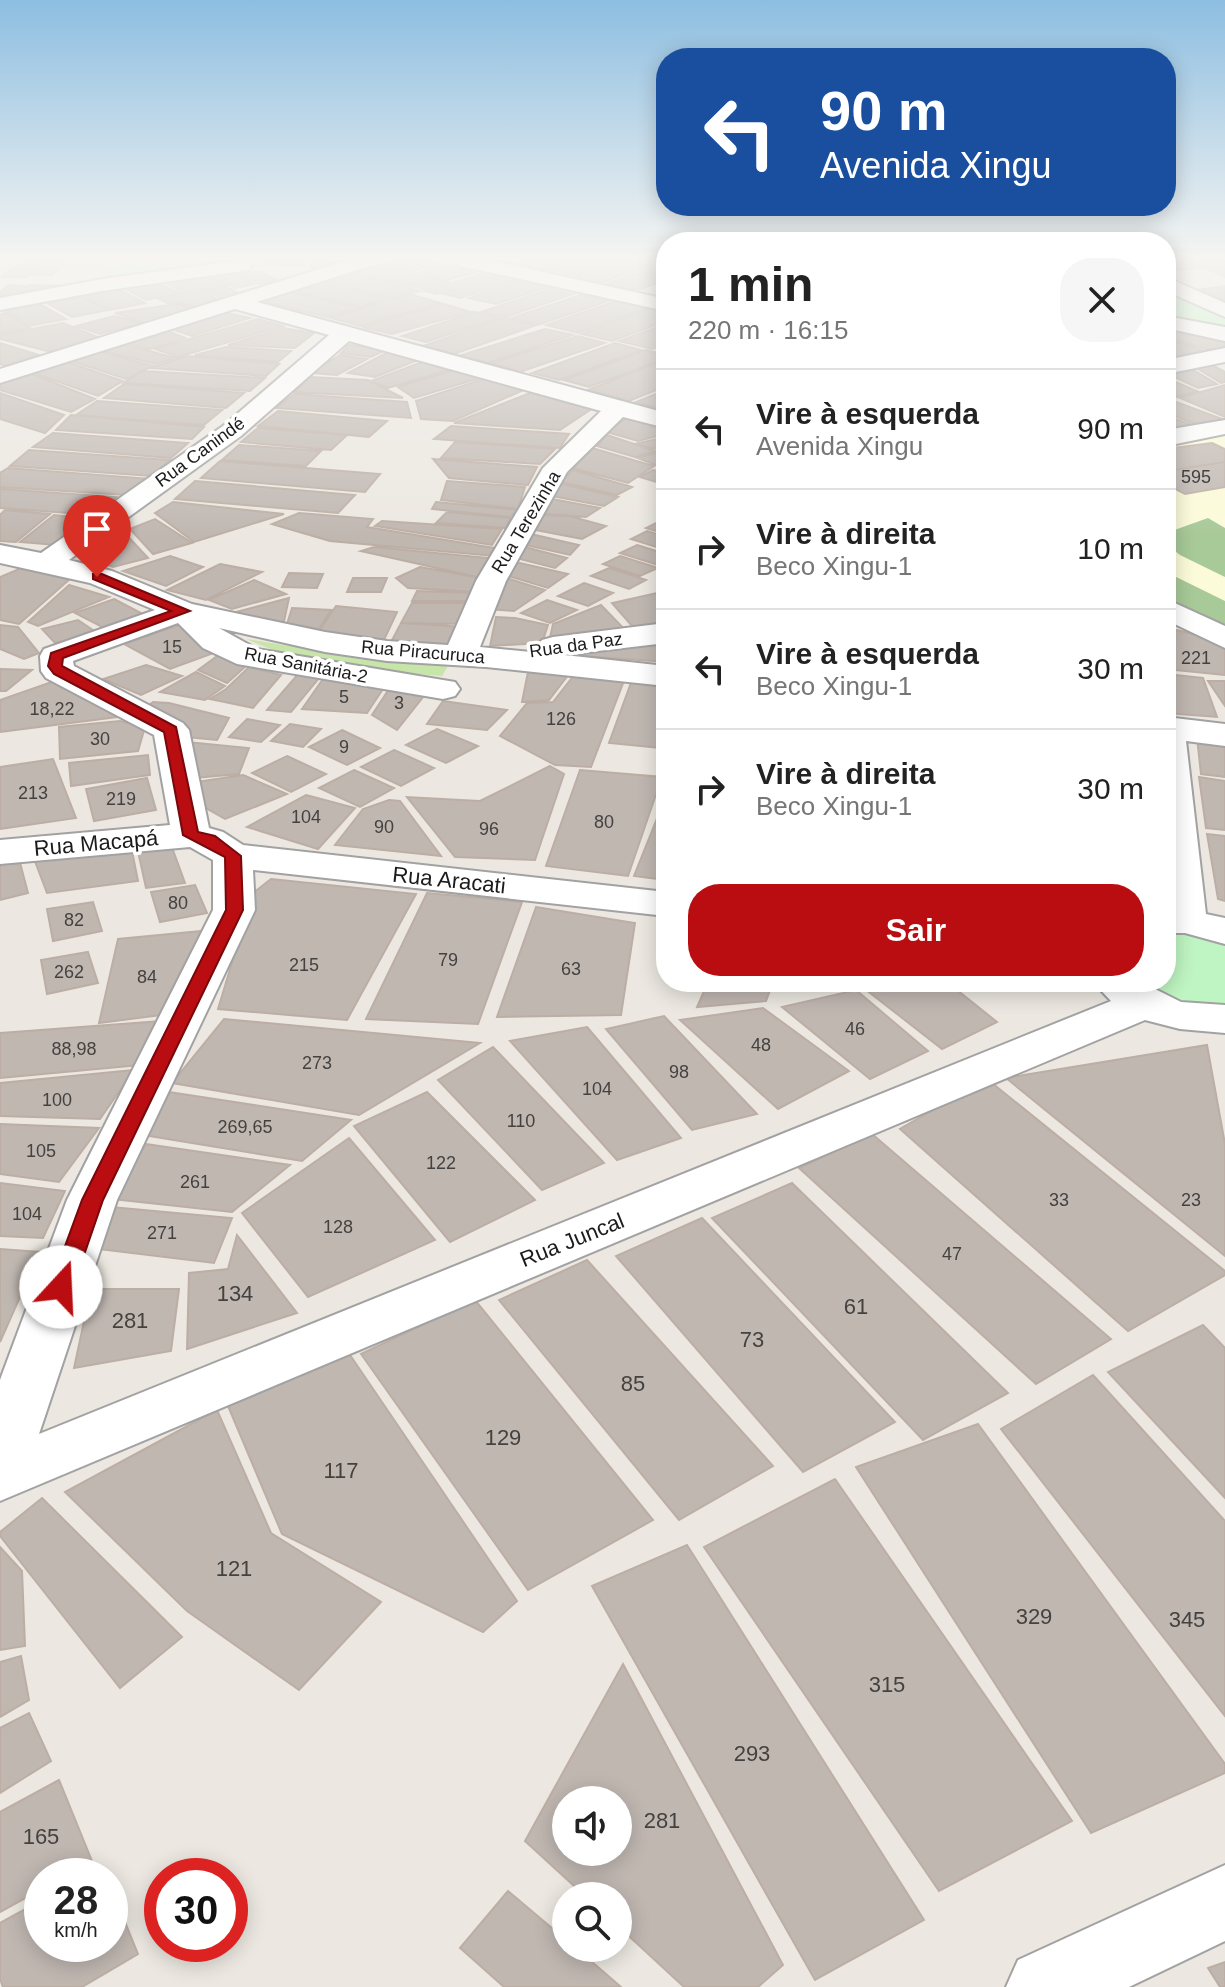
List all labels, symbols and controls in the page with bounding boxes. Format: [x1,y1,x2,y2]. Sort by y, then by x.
text: 90 m [820,79,948,142]
icon: left [688,80,792,184]
text: Avenida Xingu [820,145,1052,186]
text: 1 min [688,258,813,311]
button: close [1060,258,1144,342]
text: 220 m · 16:15 [688,315,848,345]
text: Vire à esquerda [756,397,979,430]
icon: left [688,407,732,451]
text: 90 m [1077,412,1144,445]
street label: Rua Canindé [152,413,248,491]
text: Avenida Xingu [756,431,923,461]
street label: Rua Terezinha [488,466,565,577]
house number: 595 [1181,467,1211,487]
pin [63,495,131,577]
icon: arrive [75,507,119,551]
text: Vire à direita [756,517,936,550]
icon: right [688,527,732,571]
text: 10 m [1077,532,1144,565]
text: Beco Xingu-1 [756,551,912,581]
street label: Rua da Paz [528,629,624,661]
house number: 15 [162,637,182,657]
street label: Rua Piracuruca [360,637,487,667]
text: Vire à esquerda [756,637,979,670]
street label: Rua Sanitária-2 [243,643,369,687]
icon: left [688,647,732,691]
house number: 221 [1181,648,1211,668]
text: 30 m [1077,652,1144,685]
text: Beco Xingu-1 [756,671,912,701]
house number: 5 [339,687,349,707]
house number: 3 [394,693,404,713]
house number: 18,22 [29,699,75,719]
house number: 126 [546,709,576,729]
house number: 30 [90,729,110,749]
house number: 9 [339,737,349,757]
text: Vire à direita [756,757,936,790]
icon: right [688,767,732,811]
text: 30 m [1077,772,1144,805]
house number: 213 [18,783,48,803]
house number: 219 [106,789,136,809]
text: Beco Xingu-1 [756,791,912,821]
house number: 104 [291,807,321,827]
house number: 80 [594,812,614,832]
house number: 90 [374,817,394,837]
house number: 96 [479,819,499,839]
street label: Rua Macapá [33,825,160,861]
street label: Rua Aracati [391,862,507,898]
button: Sair [688,884,1144,976]
house number: 80 [168,893,188,913]
house number: 82 [64,910,84,930]
house number: 79 [438,950,458,970]
house number: 215 [289,955,319,975]
house number: 63 [561,959,581,979]
house number: 262 [54,962,84,982]
house number: 84 [137,967,157,987]
house number: 46 [845,1019,865,1039]
house number: 48 [751,1035,771,1055]
house number: 88,98 [51,1039,97,1059]
house number: 273 [302,1053,332,1073]
house number: 98 [669,1062,689,1082]
house number: 104 [582,1079,612,1099]
house number: 100 [42,1090,72,1110]
house number: 110 [507,1111,535,1131]
house number: 269,65 [217,1117,273,1137]
house number: 105 [26,1141,56,1161]
house number: 122 [426,1153,456,1173]
house number: 261 [180,1172,210,1192]
house number: 33 [1049,1190,1069,1210]
house number: 23 [1181,1190,1201,1210]
house number: 104 [12,1204,42,1224]
street label: Rua Juncal [516,1208,628,1272]
house number: 128 [323,1217,353,1237]
house number: 271 [147,1223,177,1243]
house number: 47 [942,1244,962,1264]
position arrow [19,1245,103,1329]
house number: 134 [217,1281,253,1306]
house number: 61 [844,1294,868,1319]
house number: 281 [112,1308,148,1333]
house number: 73 [740,1327,764,1352]
house number: 85 [621,1371,645,1396]
house number: 129 [485,1425,521,1450]
house number: 117 [323,1458,359,1483]
house number: 121 [216,1556,252,1581]
house number: 329 [1016,1604,1052,1629]
house number: 345 [1169,1607,1205,1632]
house number: 315 [869,1672,905,1697]
house number: 293 [734,1741,770,1766]
map controls [552,1786,632,1962]
button: sound [552,1786,632,1866]
house number: 281 [644,1808,680,1833]
house number: 165 [23,1824,59,1849]
speed limit sign: 30 [144,1858,248,1962]
text: 28 [54,1878,98,1922]
button: search [552,1882,632,1962]
text: km/h [54,1919,98,1941]

